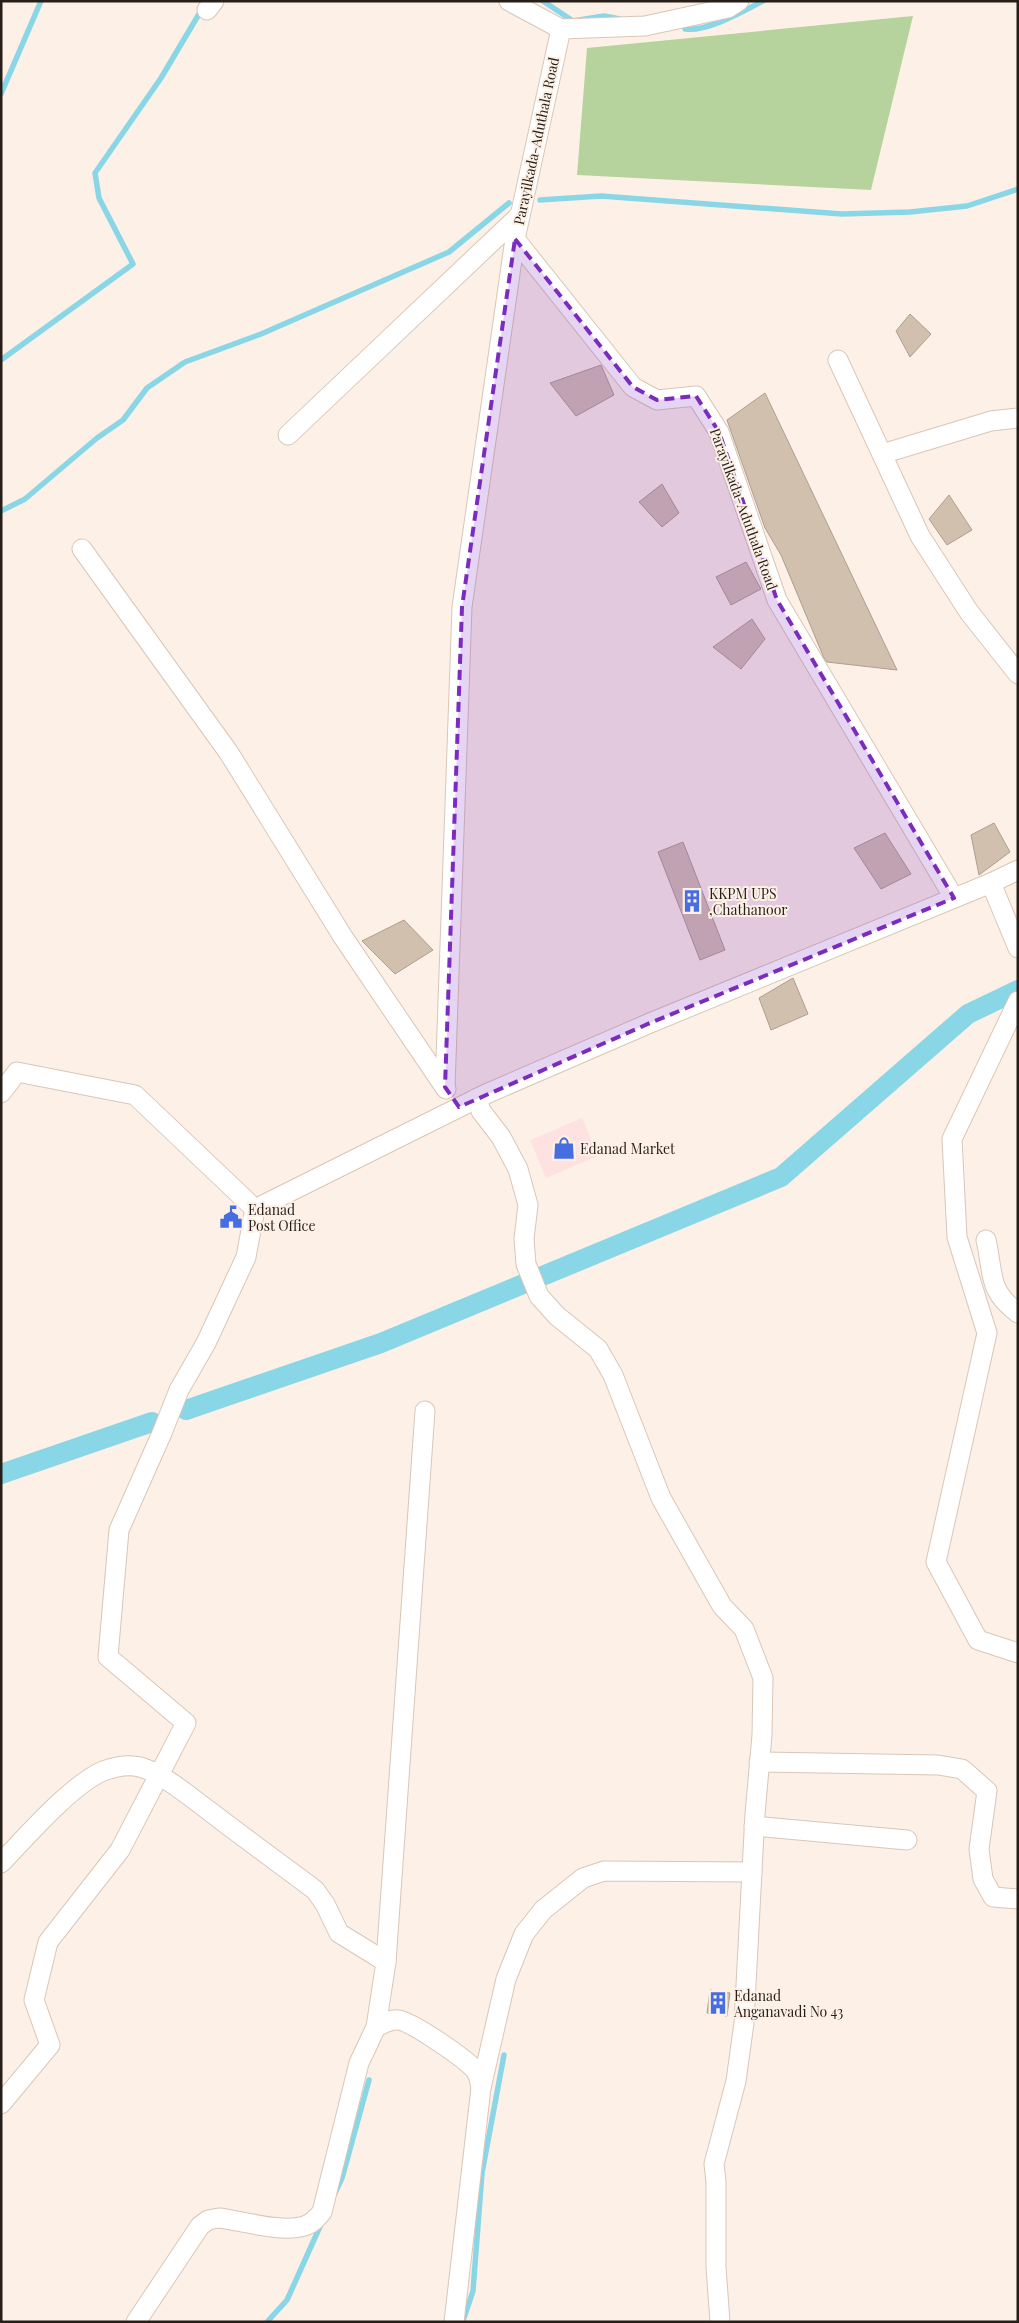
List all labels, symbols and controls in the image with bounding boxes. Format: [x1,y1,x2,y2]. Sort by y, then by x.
street label: Parayilkada-Aduthala Road [509,55,563,227]
street label: Parayilkada-Aduthala Road [706,425,782,593]
place label: KKPM UPS ,Chathanoor [709,884,788,919]
building icon: KKPM UPS ,Chathanoor [679,888,705,914]
shop icon: Edanad Market [551,1135,577,1161]
place label: Edanad Market [580,1139,676,1158]
place label: Edanad Post Office [248,1200,315,1235]
public building icon: Edanad Post Office [218,1204,244,1230]
place label: Edanad Anganavadi No 43 [733,1986,843,2021]
building icon: Edanad Anganavadi No 43 [705,1990,731,2016]

